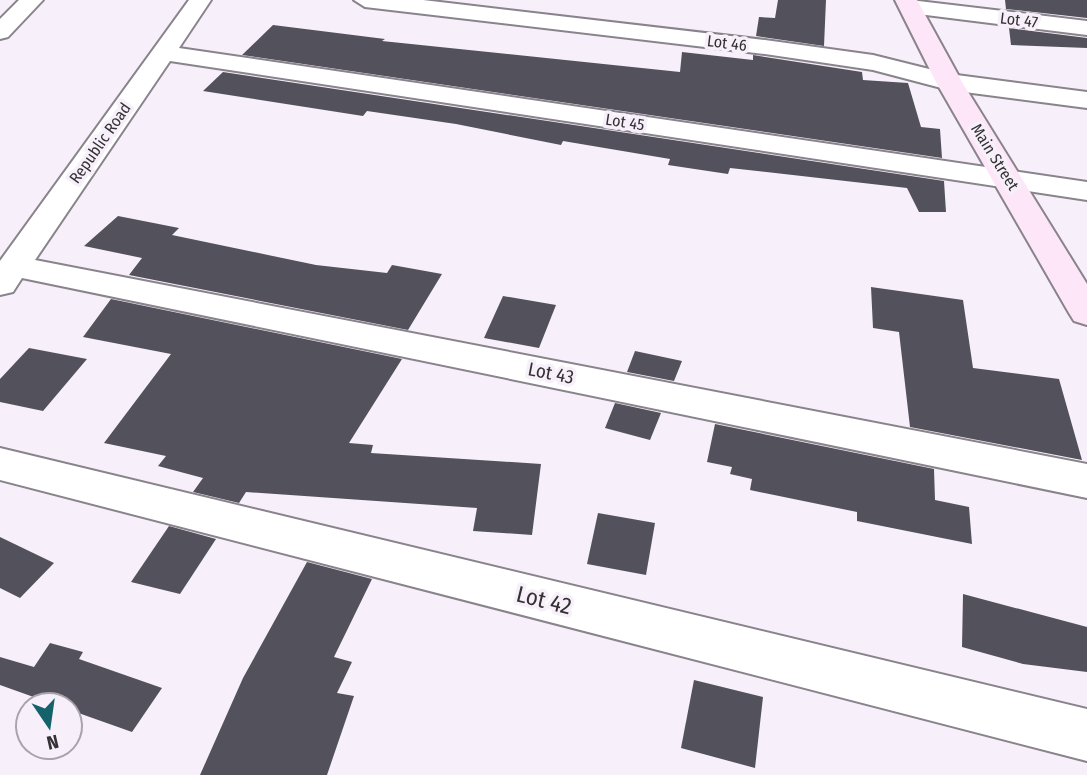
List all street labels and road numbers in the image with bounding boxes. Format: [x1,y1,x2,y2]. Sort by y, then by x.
street label: Lot 47 [999,8,1040,32]
street label: Lot 46 [706,31,748,55]
street label: Republic Road [65,99,135,187]
street label: Lot 45 [604,110,646,134]
street label: Main Street [967,120,1023,194]
street label: Lot 43 [526,357,576,389]
street label: Lot 42 [514,580,574,620]

